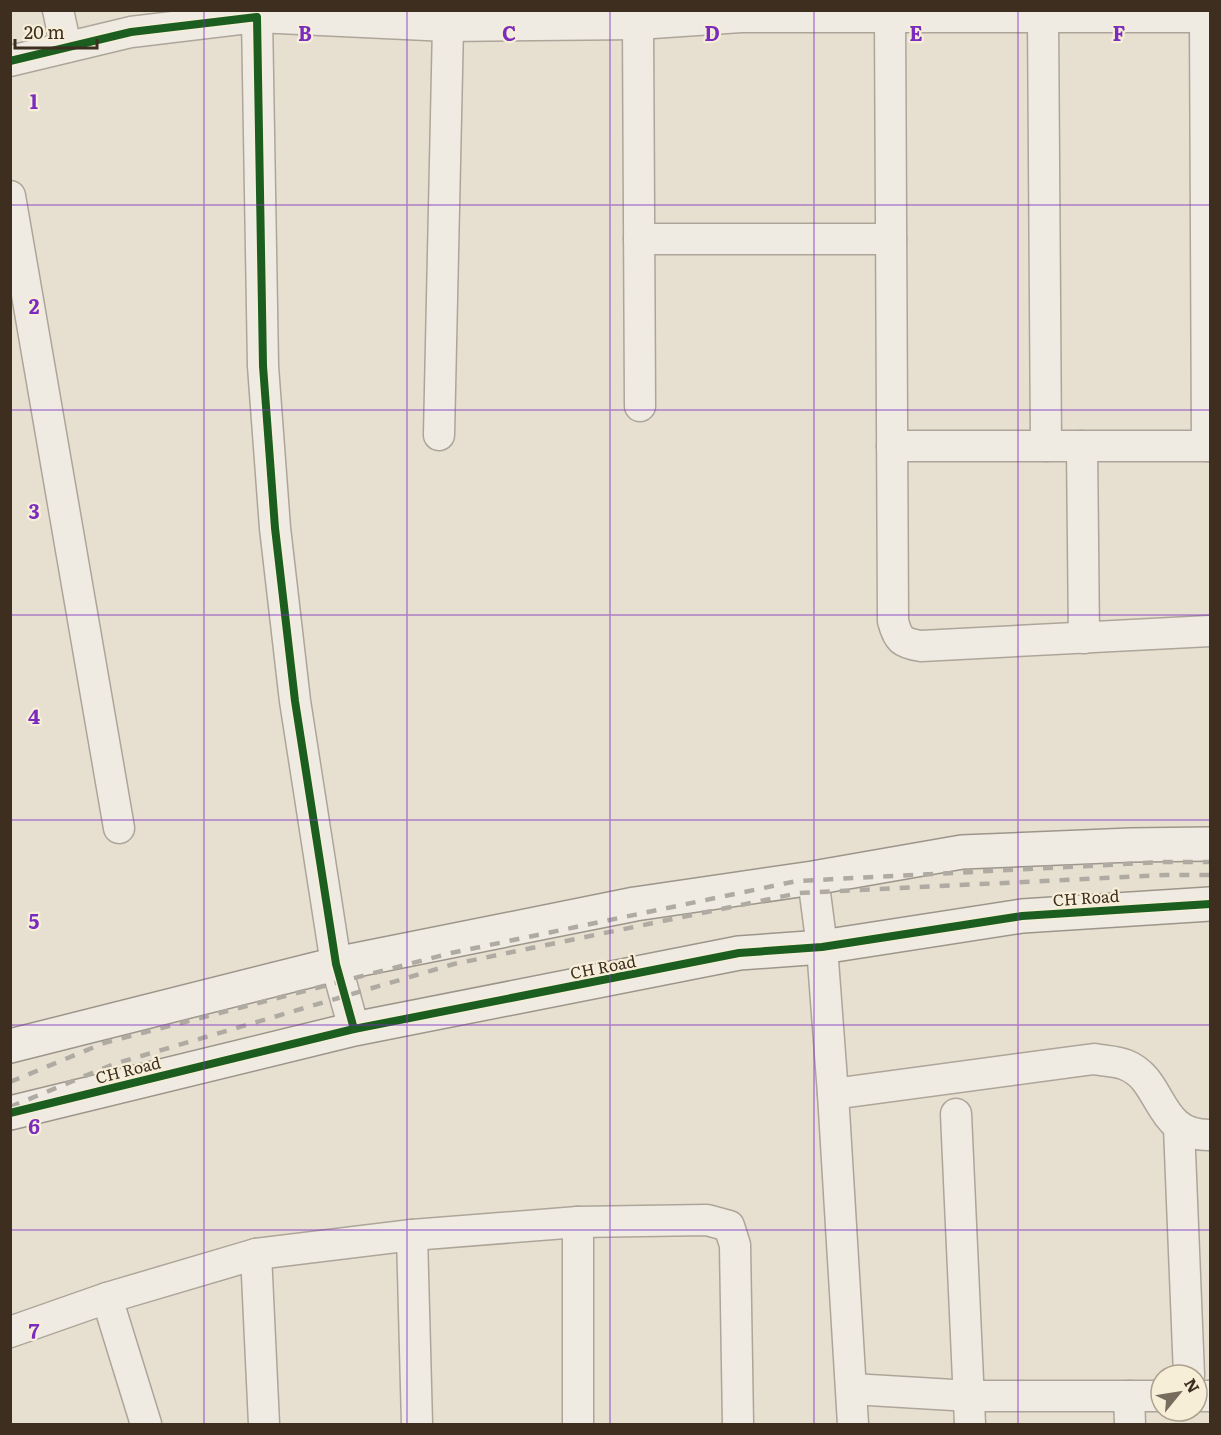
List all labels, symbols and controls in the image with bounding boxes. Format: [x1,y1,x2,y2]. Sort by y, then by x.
scale bar [15,12,98,50]
text: B [298,17,312,47]
text: C [502,17,516,47]
text: D [704,17,720,47]
text: E [909,17,923,47]
text: F [1113,17,1126,47]
text: 20 m [24,18,65,45]
text: 1 [30,85,38,115]
text: 2 [29,290,40,320]
text: 3 [28,495,40,525]
text: 4 [28,700,40,730]
street label: CH Road [1052,883,1120,911]
text: 5 [29,905,40,935]
street label: CH Road [568,948,638,984]
street label: CH Road [93,1049,163,1089]
text: 6 [28,1110,40,1140]
text: 7 [29,1315,40,1345]
north arrow [1149,1363,1209,1423]
text: N [1179,1373,1207,1397]

